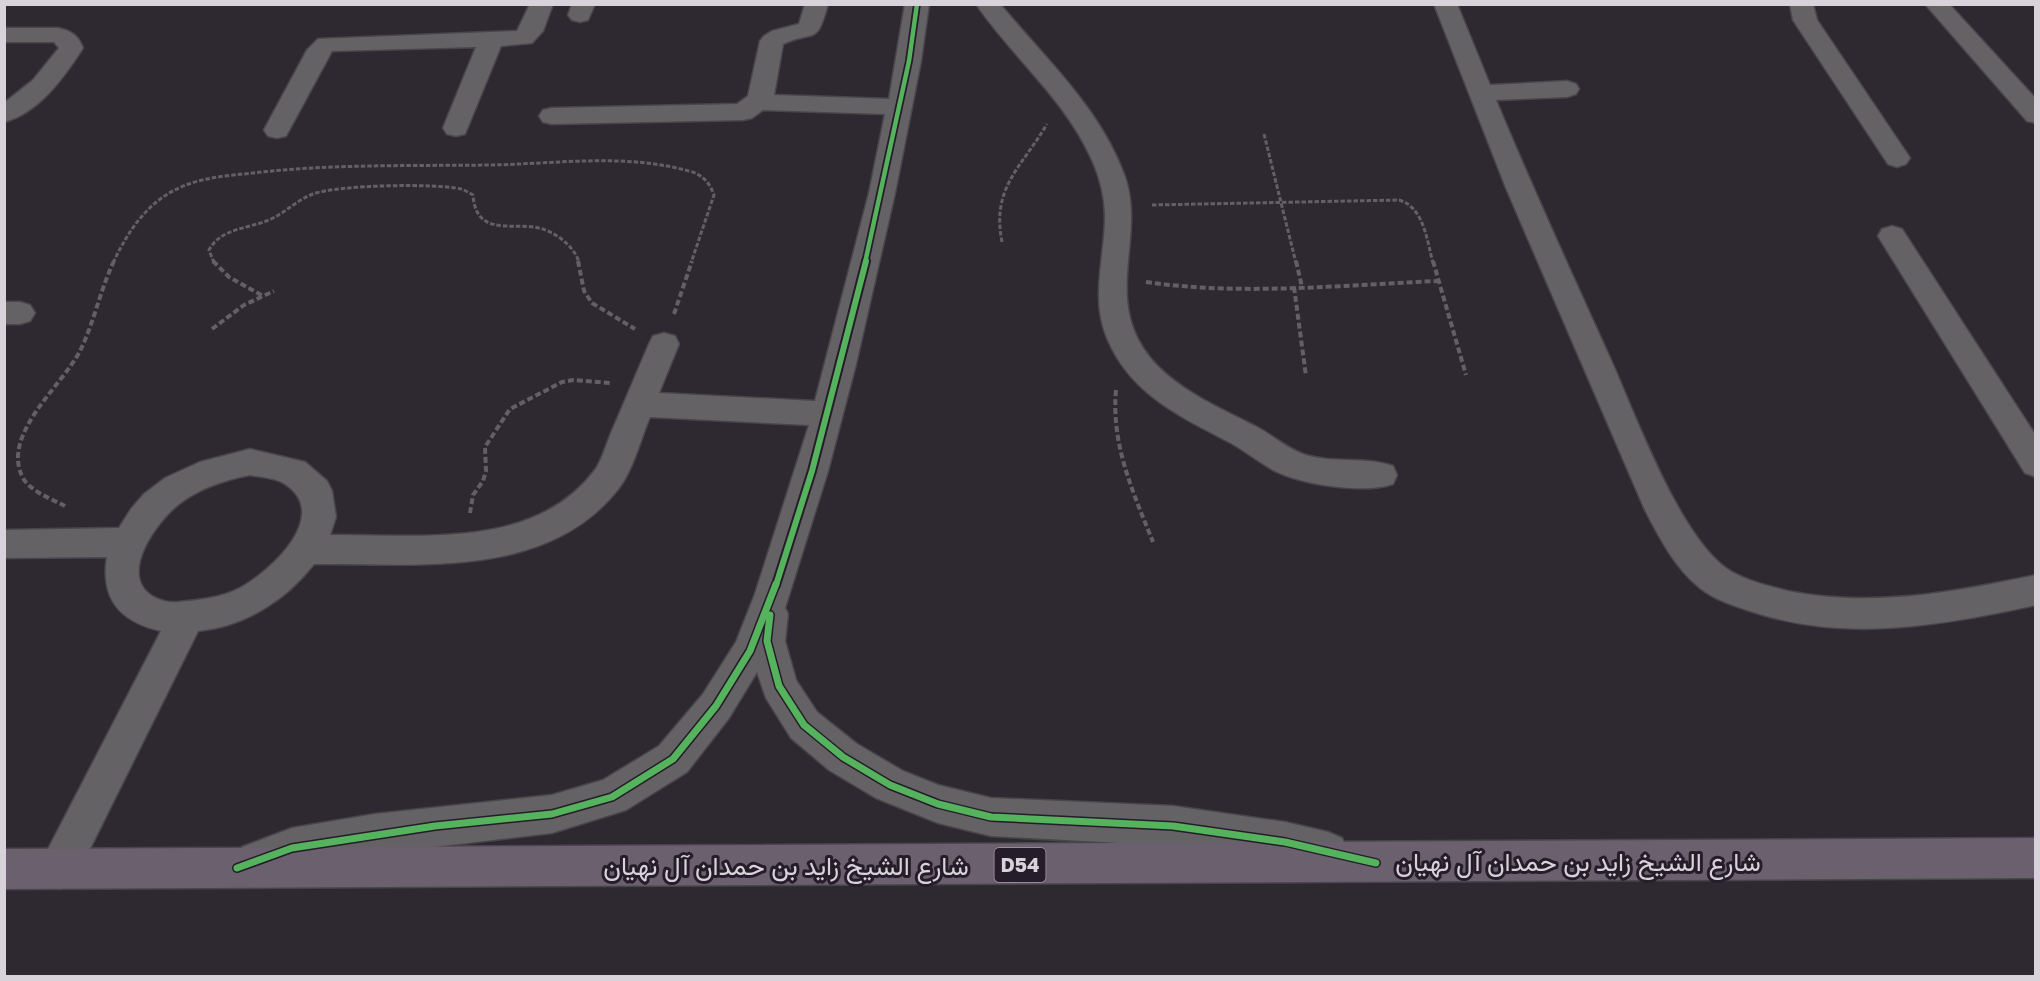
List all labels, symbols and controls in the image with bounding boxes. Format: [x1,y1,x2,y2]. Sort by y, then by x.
street label: شارع الشيخ زايد بن حمدان آل نهيان [1395,846,1761,880]
road number: D54 [994,848,1046,882]
street label: شارع الشيخ زايد بن حمدان آل نهيان [603,850,969,884]

